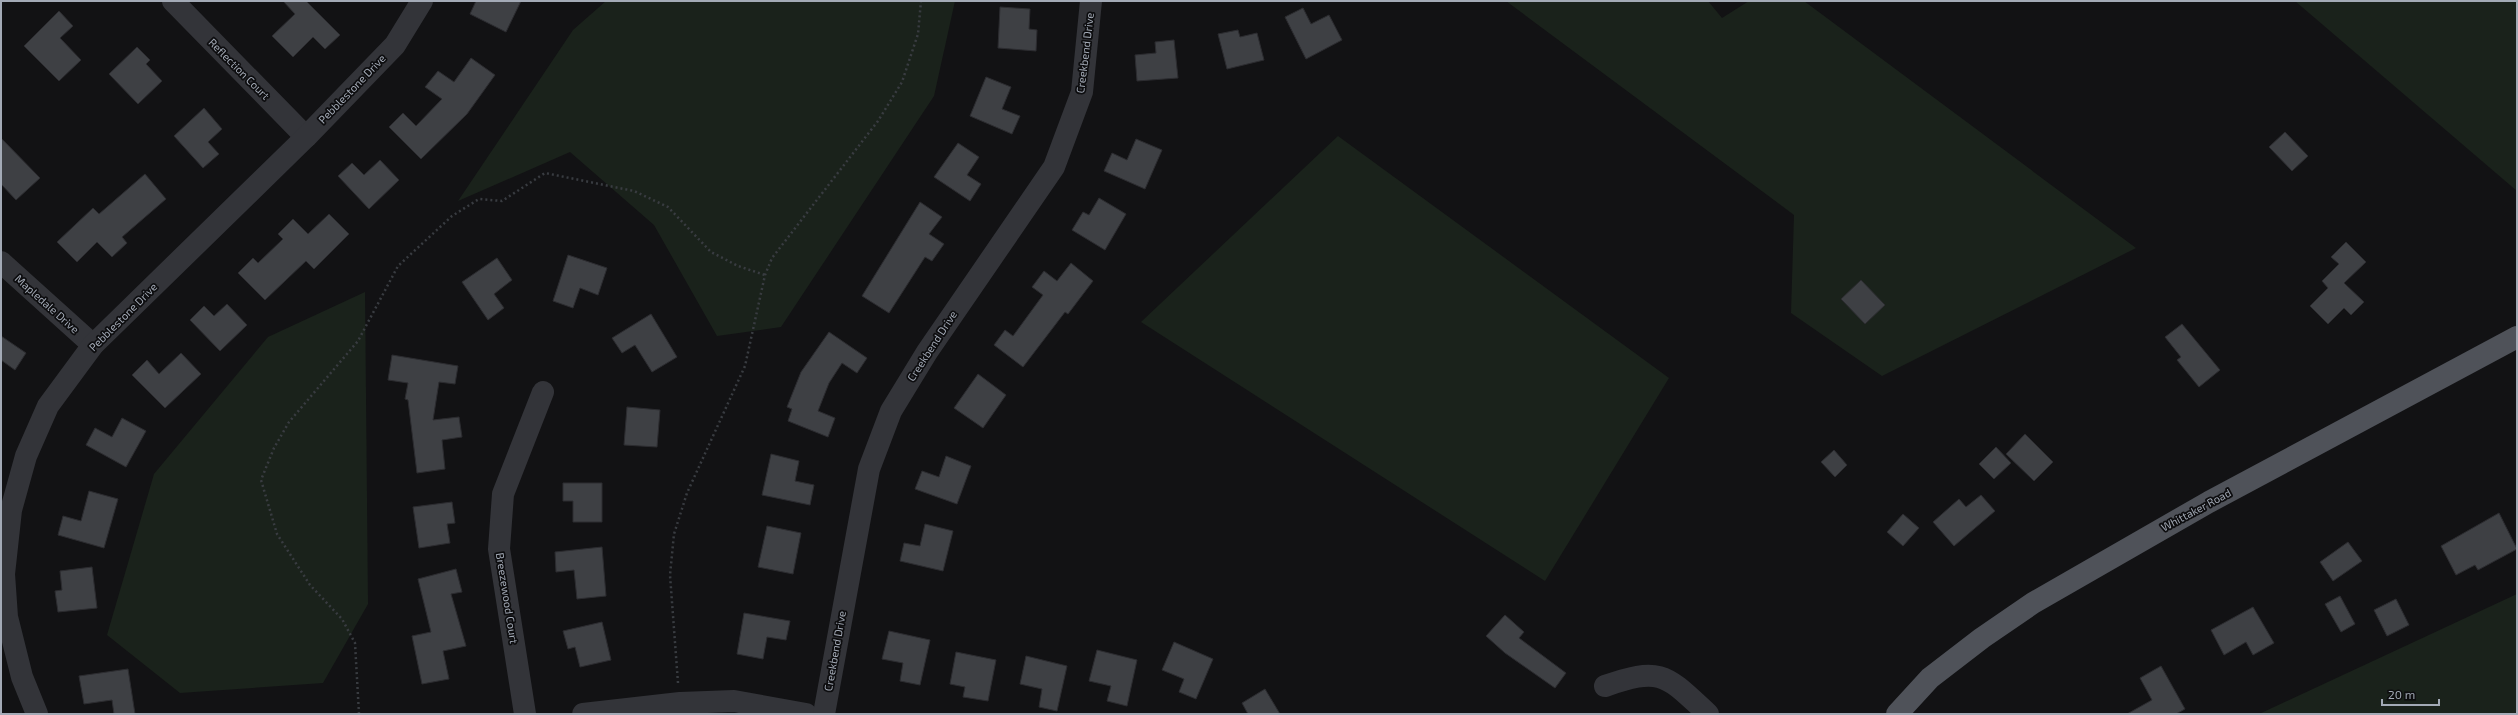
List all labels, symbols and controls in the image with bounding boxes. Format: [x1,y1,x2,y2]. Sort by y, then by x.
street label: Creekbend Drive [1073,12,1096,94]
street label: Reflection Court [206,36,272,102]
street label: Pebblestone Drive [315,51,388,126]
street label: Mapledale Drive [13,272,82,336]
street label: Pebblestone Drive [86,280,159,353]
street label: Creekbend Drive [904,308,959,383]
street label: Whittaker Road [2159,486,2233,533]
street label: Breezewood Court [494,551,521,644]
street label: Creekbend Drive [821,610,848,692]
scale bar [2382,681,2439,707]
text: 20 m [2388,687,2415,701]

